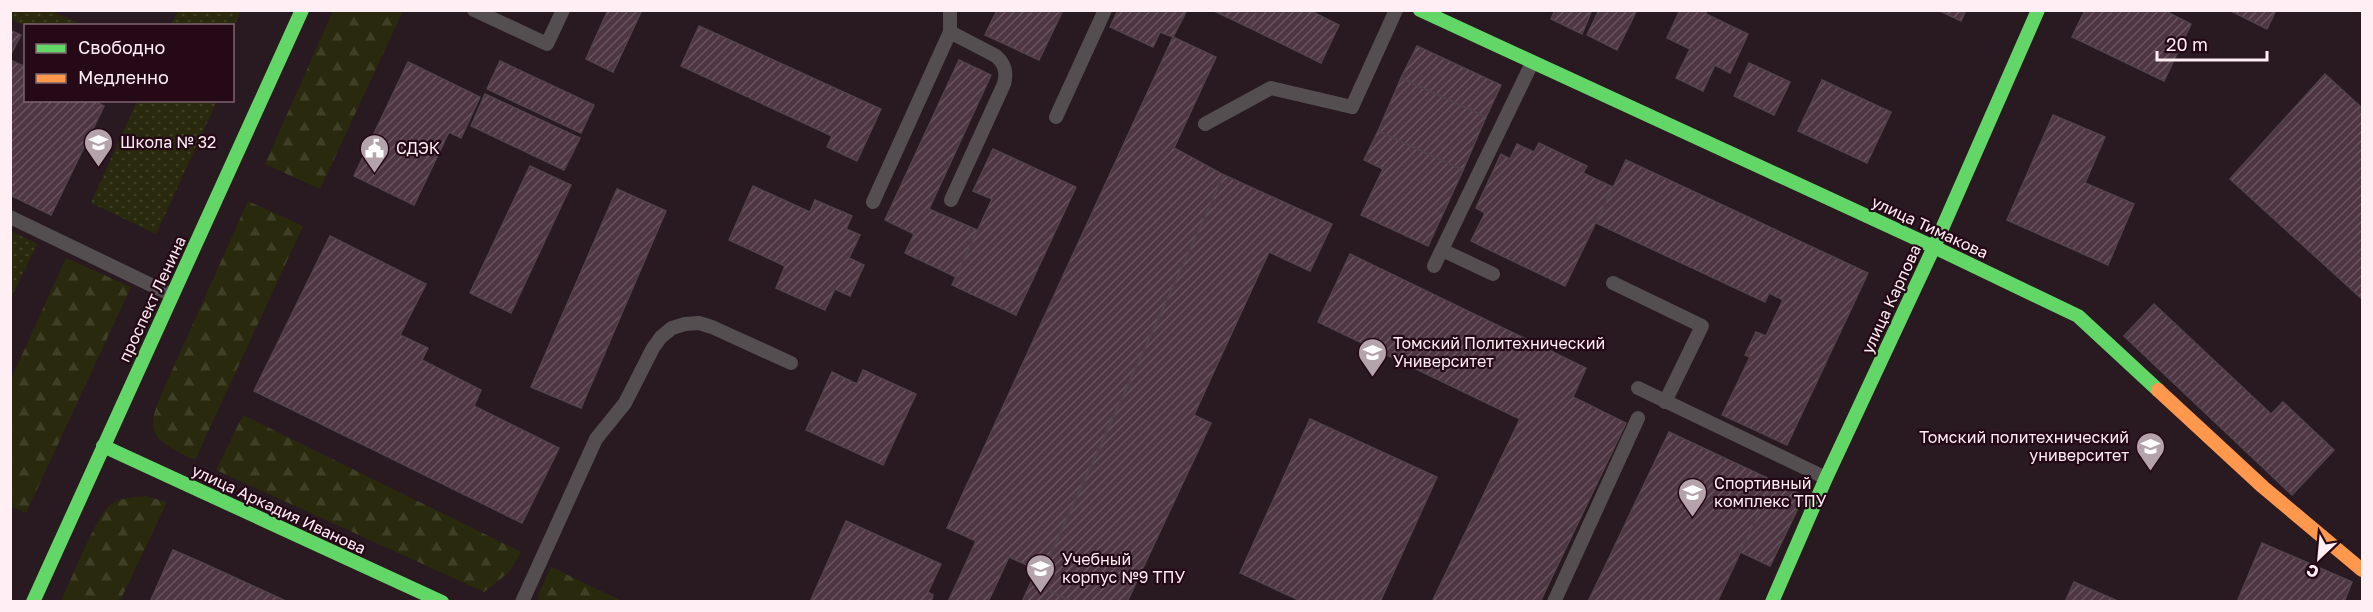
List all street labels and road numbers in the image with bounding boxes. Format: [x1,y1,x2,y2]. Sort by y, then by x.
street label: улица Тимакова [1869,191,1991,263]
street label: проспект Ленина [114,233,190,365]
street label: улица Карпова [1857,241,1925,357]
street label: улица Аркадия Иванова [189,460,369,558]

